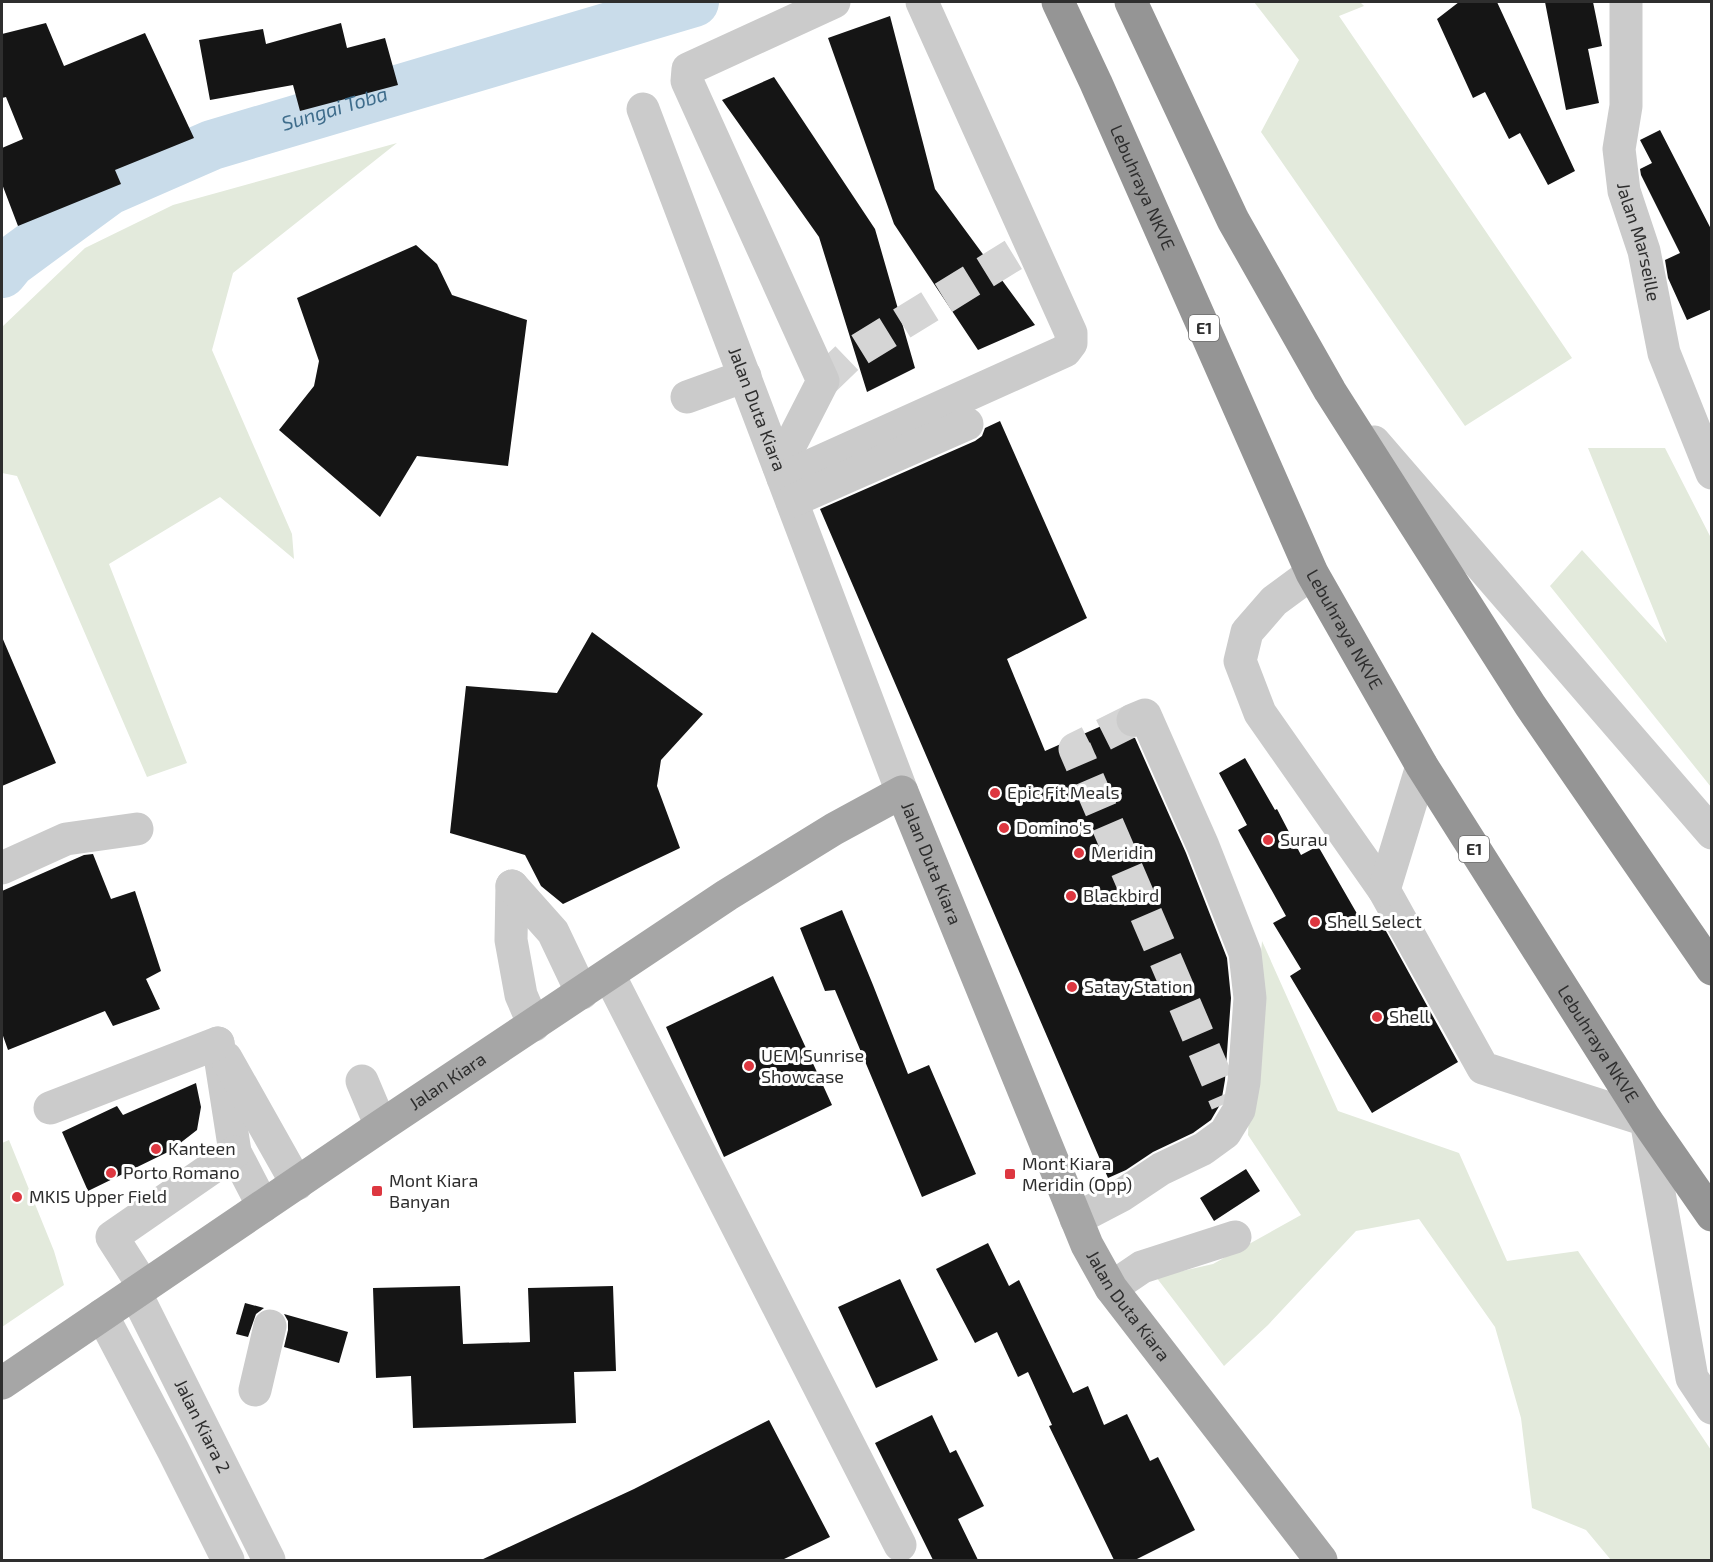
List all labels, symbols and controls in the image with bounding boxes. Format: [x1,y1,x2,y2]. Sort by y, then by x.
water label: Sungai Toba [278,81,390,135]
street label: Lebuhraya NKVE [1106,121,1180,253]
street label: Jalan Marseille [1613,182,1666,303]
road number: E1 [1189,315,1219,341]
street label: Jalan Duta Kiara [724,344,791,474]
street label: Lebuhraya NKVE [1302,565,1388,693]
place label: Epic Fit Meals [1007,781,1120,803]
marker: Epic Fit Meals [988,786,1002,800]
street label: Jalan Duta Kiara [897,798,967,928]
place label: Domino's [1016,816,1092,838]
marker: Domino's [997,821,1011,835]
place label: Surau [1280,828,1328,850]
marker: Surau [1261,833,1275,847]
road number: E1 [1459,836,1489,862]
place label: Meridin [1091,841,1153,863]
marker: Meridin [1072,846,1086,860]
place label: Blackbird [1083,884,1159,906]
marker: Blackbird [1064,889,1078,903]
place label: Shell Select [1327,910,1422,932]
marker: Shell Select [1308,915,1322,929]
place label: Satay Station [1084,975,1193,997]
marker: Satay Station [1065,980,1079,994]
street label: Lebuhraya NKVE [1553,981,1644,1106]
place label: Shell [1389,1005,1431,1027]
marker: Shell [1370,1010,1384,1024]
place label: UEM Sunrise Showcase [761,1044,864,1087]
street label: Jalan Kiara [404,1047,490,1114]
marker: UEM Sunrise Showcase [742,1059,756,1073]
place label: Kanteen [168,1137,236,1159]
marker: Kanteen [149,1142,163,1156]
place label: Mont Kiara Meridin (Opp) [1022,1152,1132,1195]
place label: Porto Romano [123,1161,240,1183]
marker: Porto Romano [104,1166,118,1180]
marker: Mont Kiara Meridin (Opp) [1003,1167,1017,1181]
place label: Mont Kiara Banyan [389,1169,478,1212]
marker: Mont Kiara Banyan [370,1184,384,1198]
place label: MKIS Upper Field [29,1185,167,1207]
marker: MKIS Upper Field [10,1190,24,1204]
street label: Jalan Duta Kiara [1082,1246,1175,1365]
street label: Jalan Kiara 2 [170,1375,236,1476]

